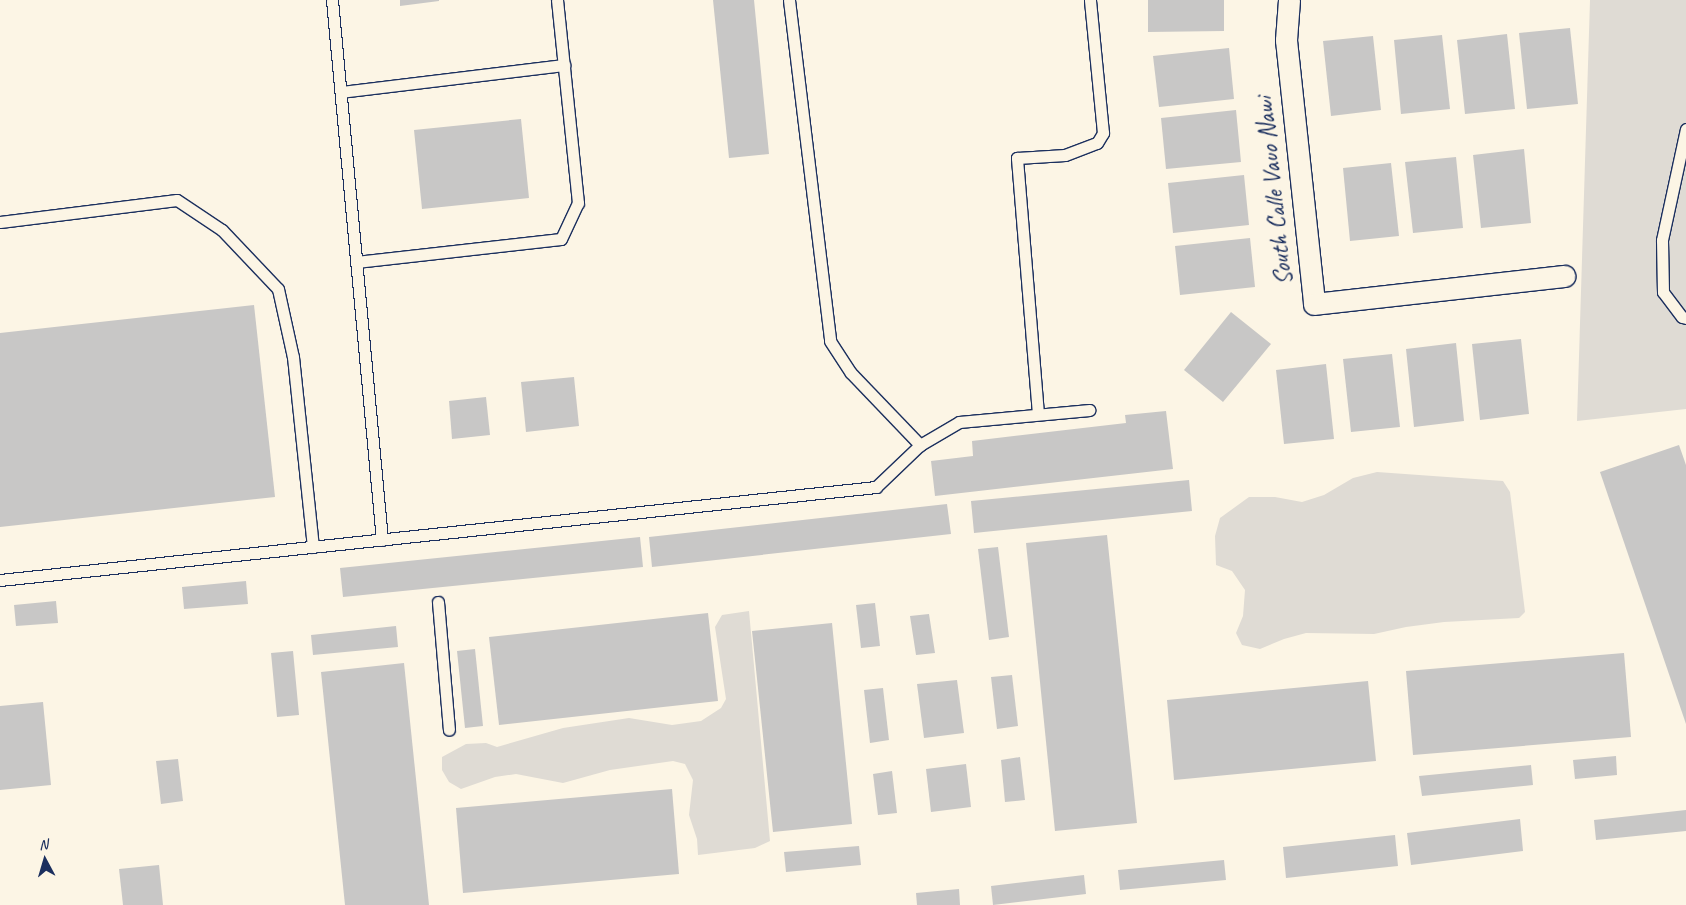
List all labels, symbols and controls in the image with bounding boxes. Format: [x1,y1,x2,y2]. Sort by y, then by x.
street label: South Calle Vauo Nawi [1249,95,1299,287]
north arrow [20,835,70,885]
text: N [38,836,49,853]

